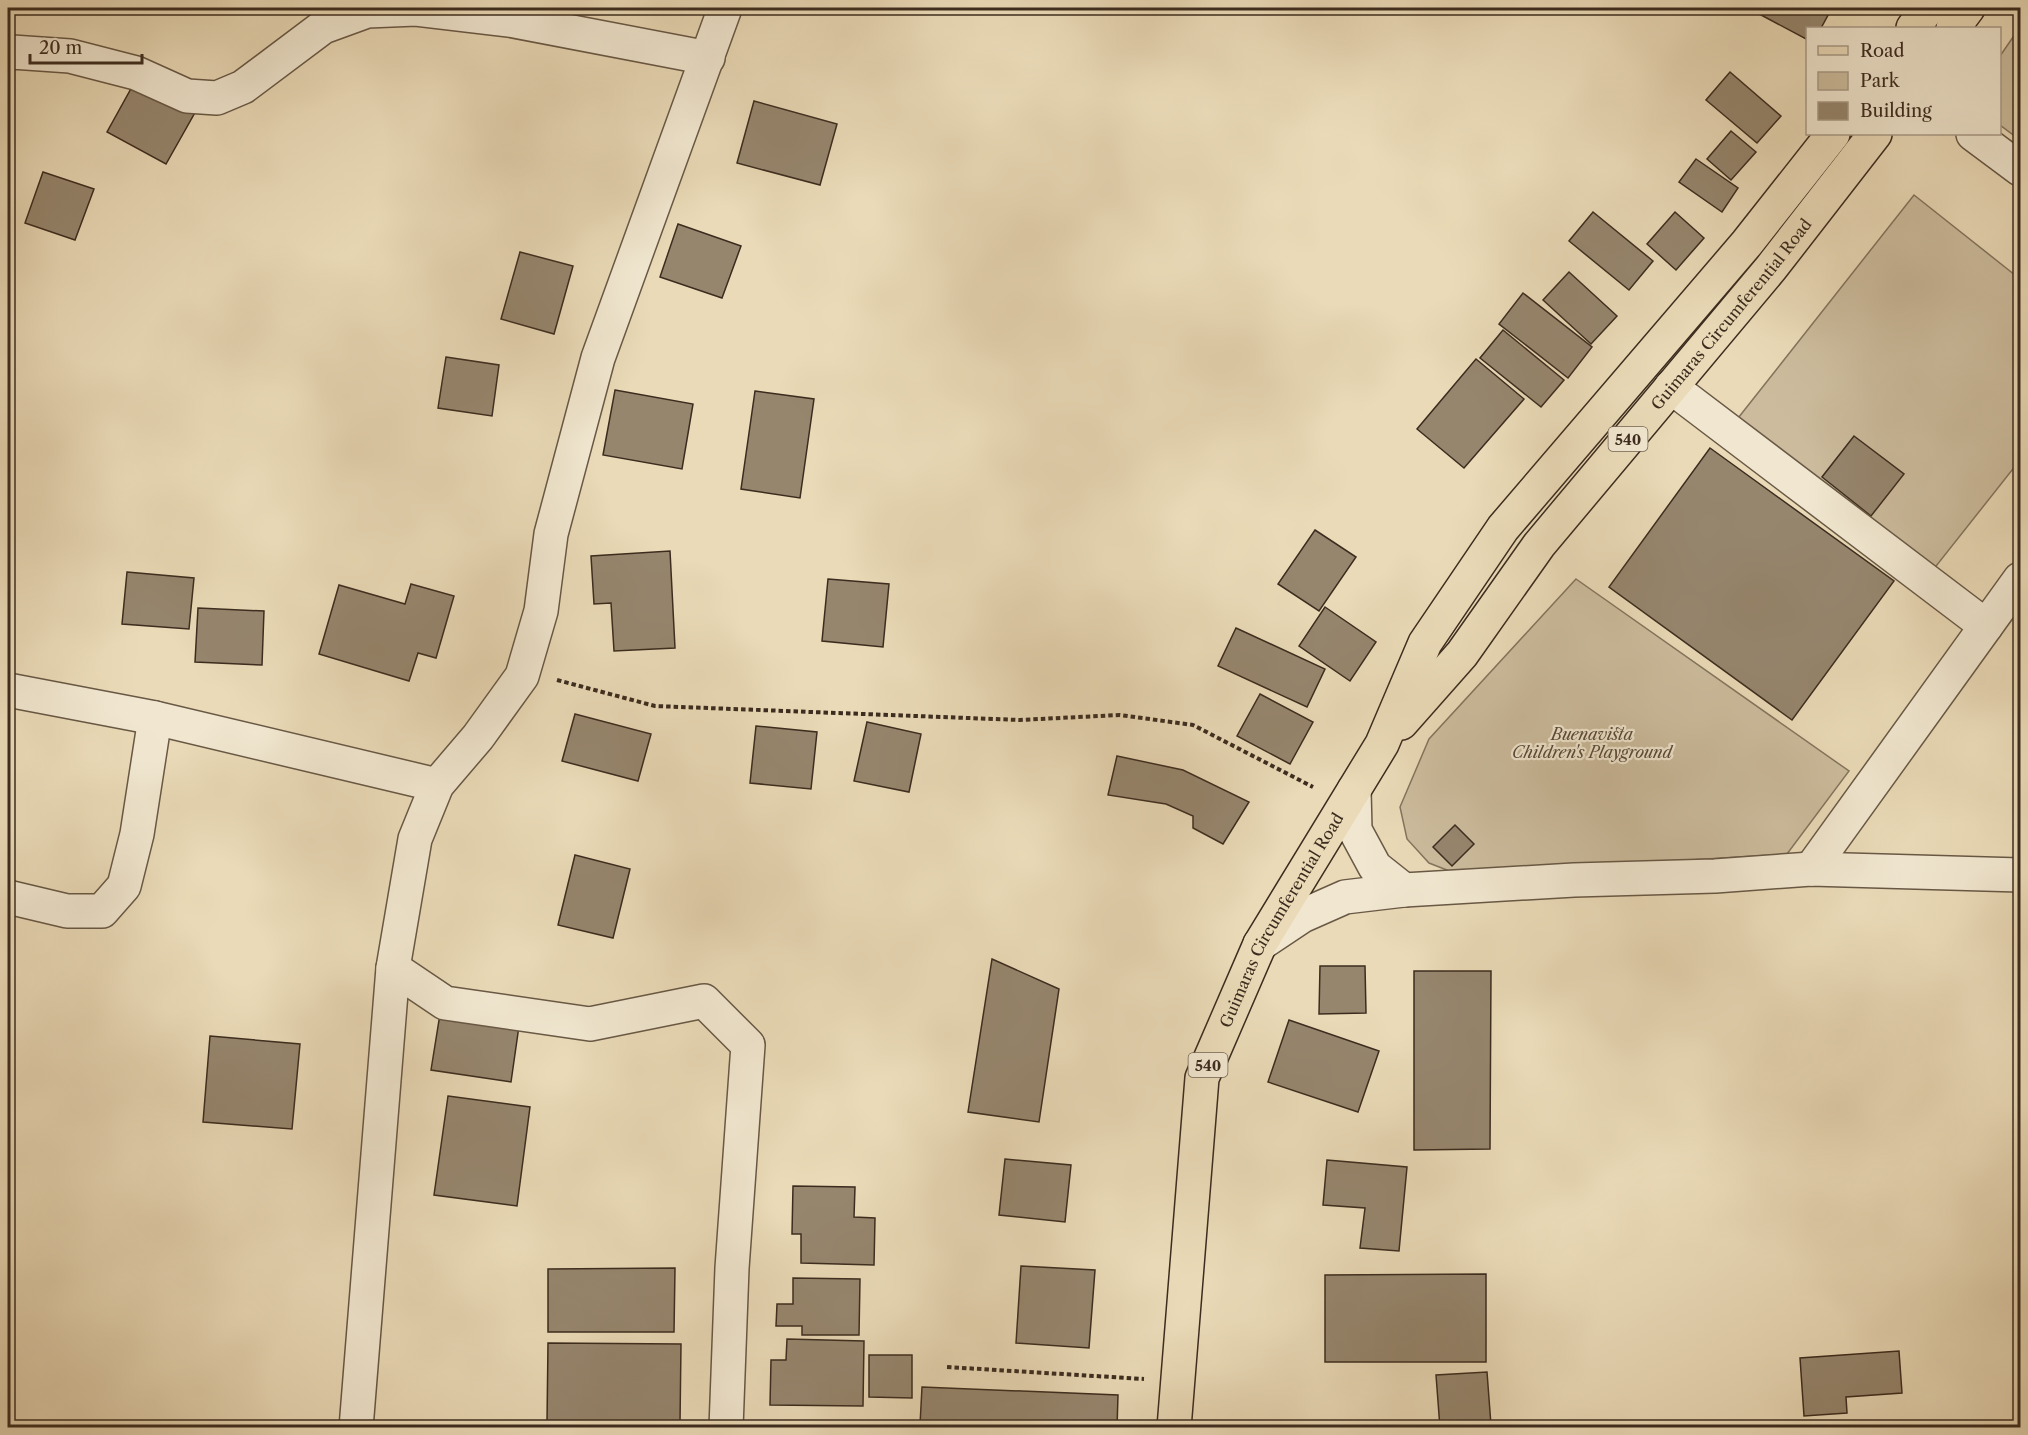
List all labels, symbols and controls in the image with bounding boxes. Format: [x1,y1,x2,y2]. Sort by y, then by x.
scale bar [30,27,142,65]
legend [1806,27,2001,135]
text: 20 m [39,37,83,59]
text: Road [1860,40,1905,62]
text: Park [1860,70,1901,92]
text: Building [1860,100,1932,122]
street label: Guimaras Circumferential Road [1647,214,1816,414]
road number: 540 [1608,427,1648,451]
park label: Buenavista Children's Playground [1512,724,1673,762]
street label: Guimaras Circumferential Road [1215,809,1348,1031]
road number: 540 [1188,1053,1228,1077]

